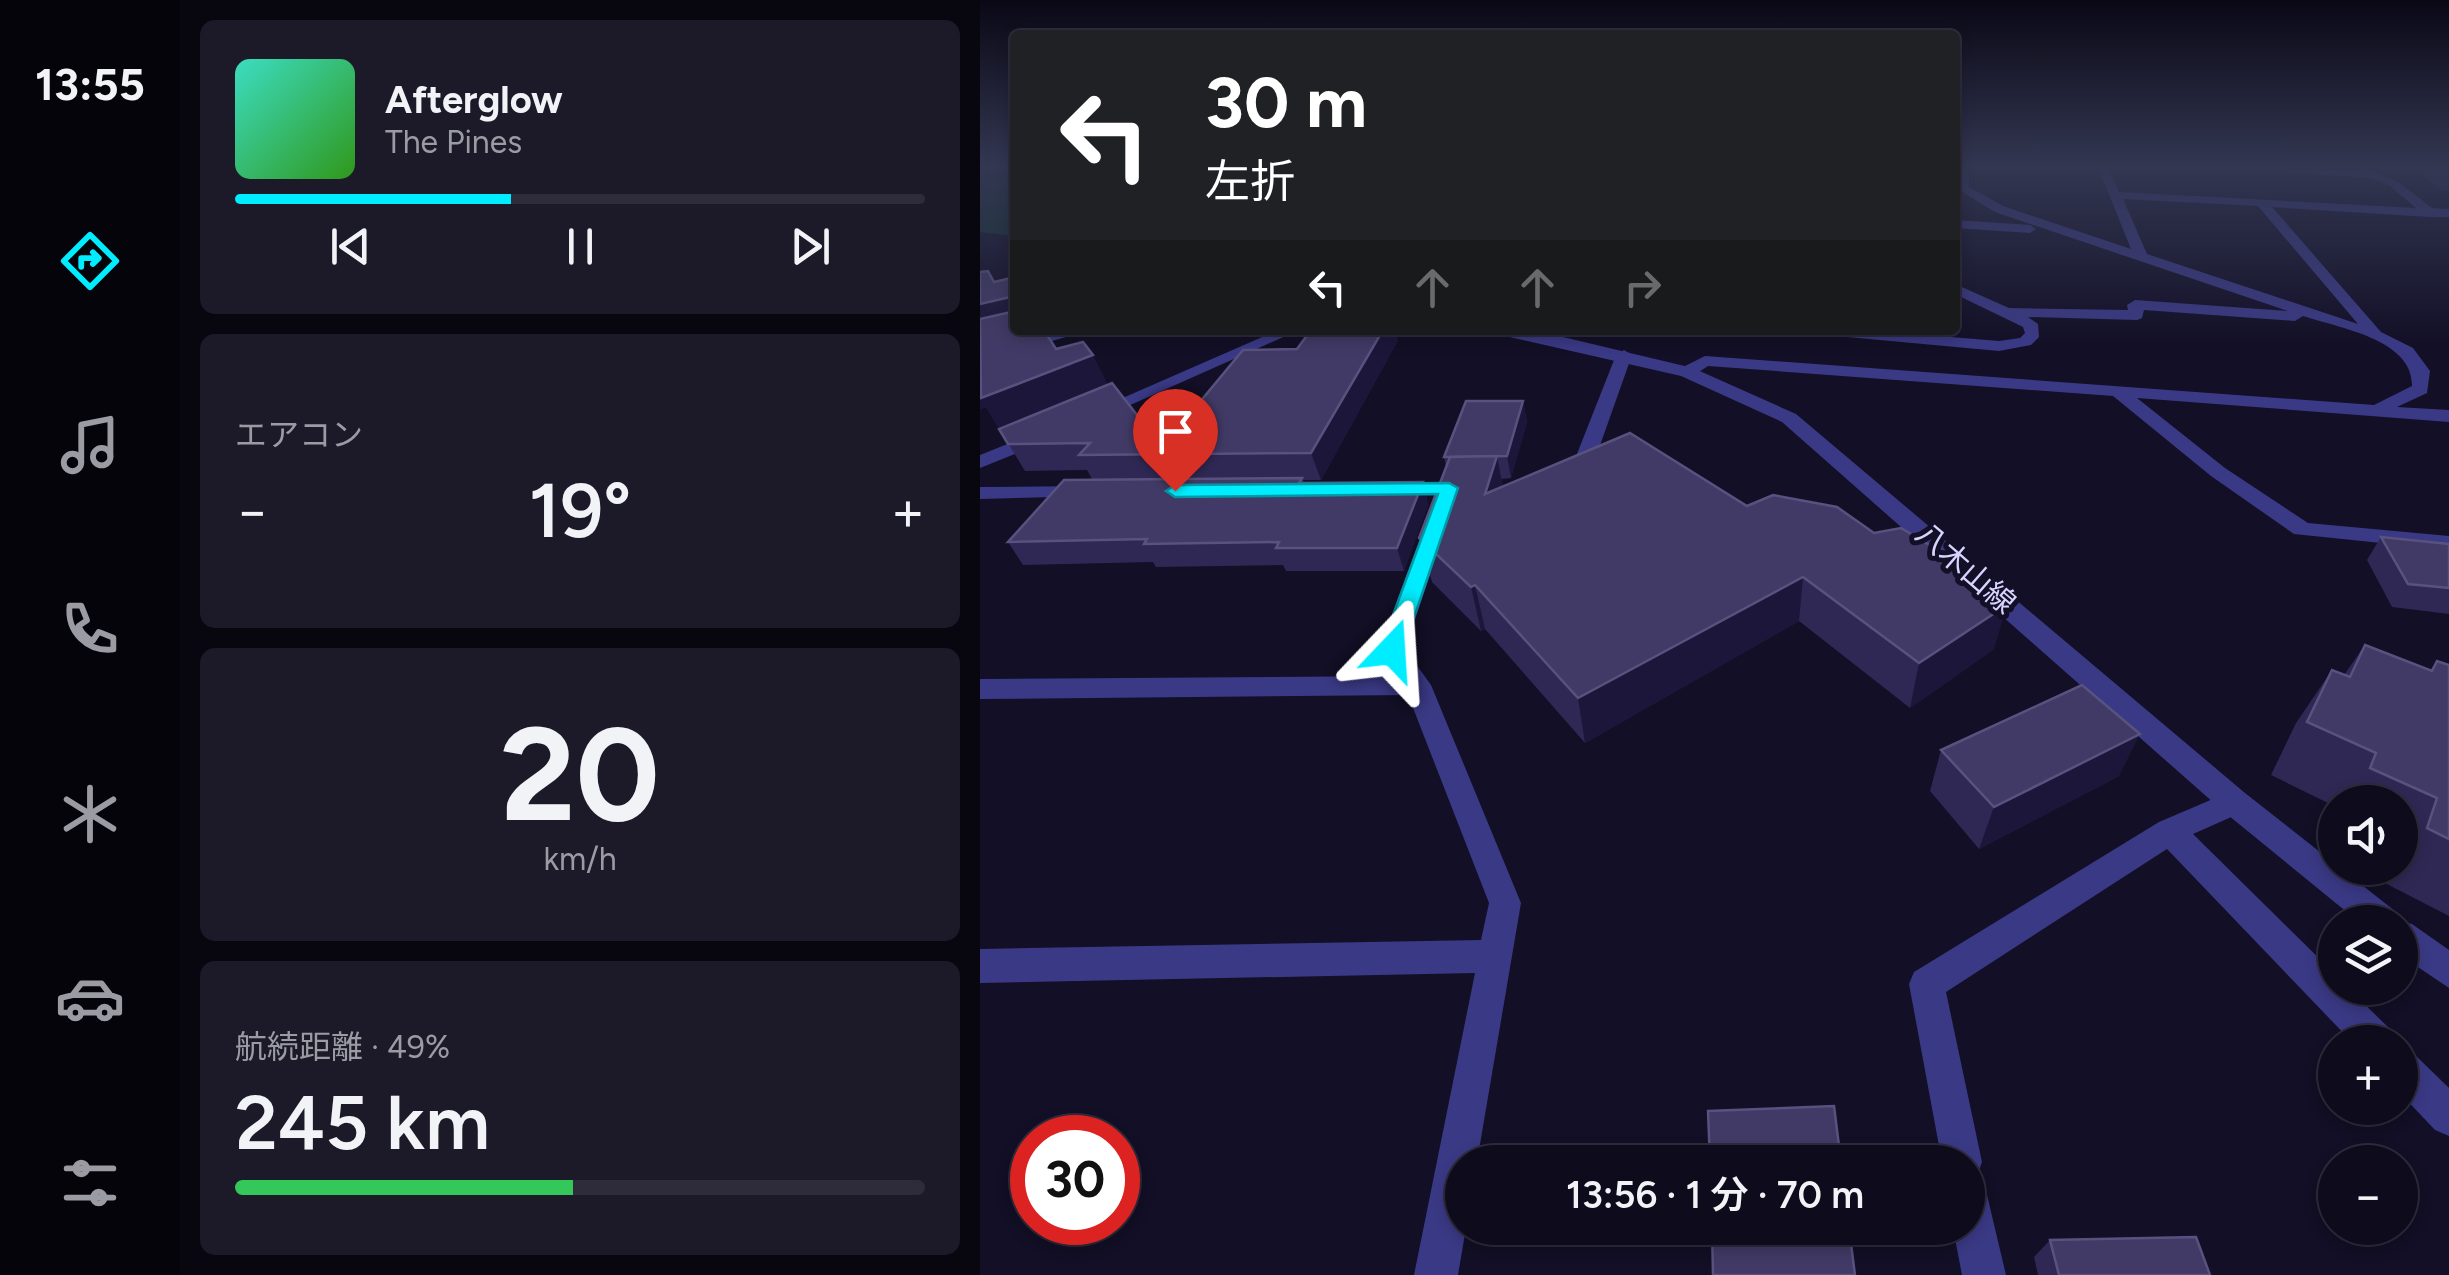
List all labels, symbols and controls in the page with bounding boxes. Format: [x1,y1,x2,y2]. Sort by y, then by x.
text: 13:55 [35,57,145,111]
text: 30 m [1205,60,1367,145]
icon: left [1040,70,1170,200]
text: Afterglow [385,77,563,123]
text: The Pines [385,123,522,161]
text: 左折 [1205,154,1295,208]
icon: previous [323,219,378,274]
icon: pause [553,219,608,274]
icon: next [783,219,838,274]
icon: directions [55,226,125,296]
icon: left [1300,260,1355,315]
icon: ahead [1405,260,1460,315]
icon: ahead [1510,260,1565,315]
icon: right [1615,260,1670,315]
pin [1133,389,1218,492]
icon: arrive [1148,404,1203,459]
icon: music [55,410,125,480]
text: エアコン [235,416,363,454]
text: 19° [529,466,631,556]
text: − [235,478,269,544]
text: + [891,478,925,544]
street label: 八木山線 [1909,515,2023,621]
icon: phone [55,594,125,664]
position arrow [1340,598,1444,702]
text: 20 [500,697,660,853]
icon: climate [55,779,125,849]
map controls [2318,785,2418,1245]
button: sound [2318,785,2418,885]
text: km/h [543,840,617,878]
button: layers [2318,905,2418,1005]
icon: car [55,963,125,1033]
button: + [2318,1025,2418,1125]
text: 航続距離 · 49% [235,1028,450,1066]
text: 245 km [235,1078,490,1168]
speed limit sign: 30 [1010,1115,1140,1245]
button: − [2318,1145,2418,1245]
icon: filters [55,1148,125,1218]
text: 13:56 · 1 分 · 70 m [1566,1172,1864,1218]

